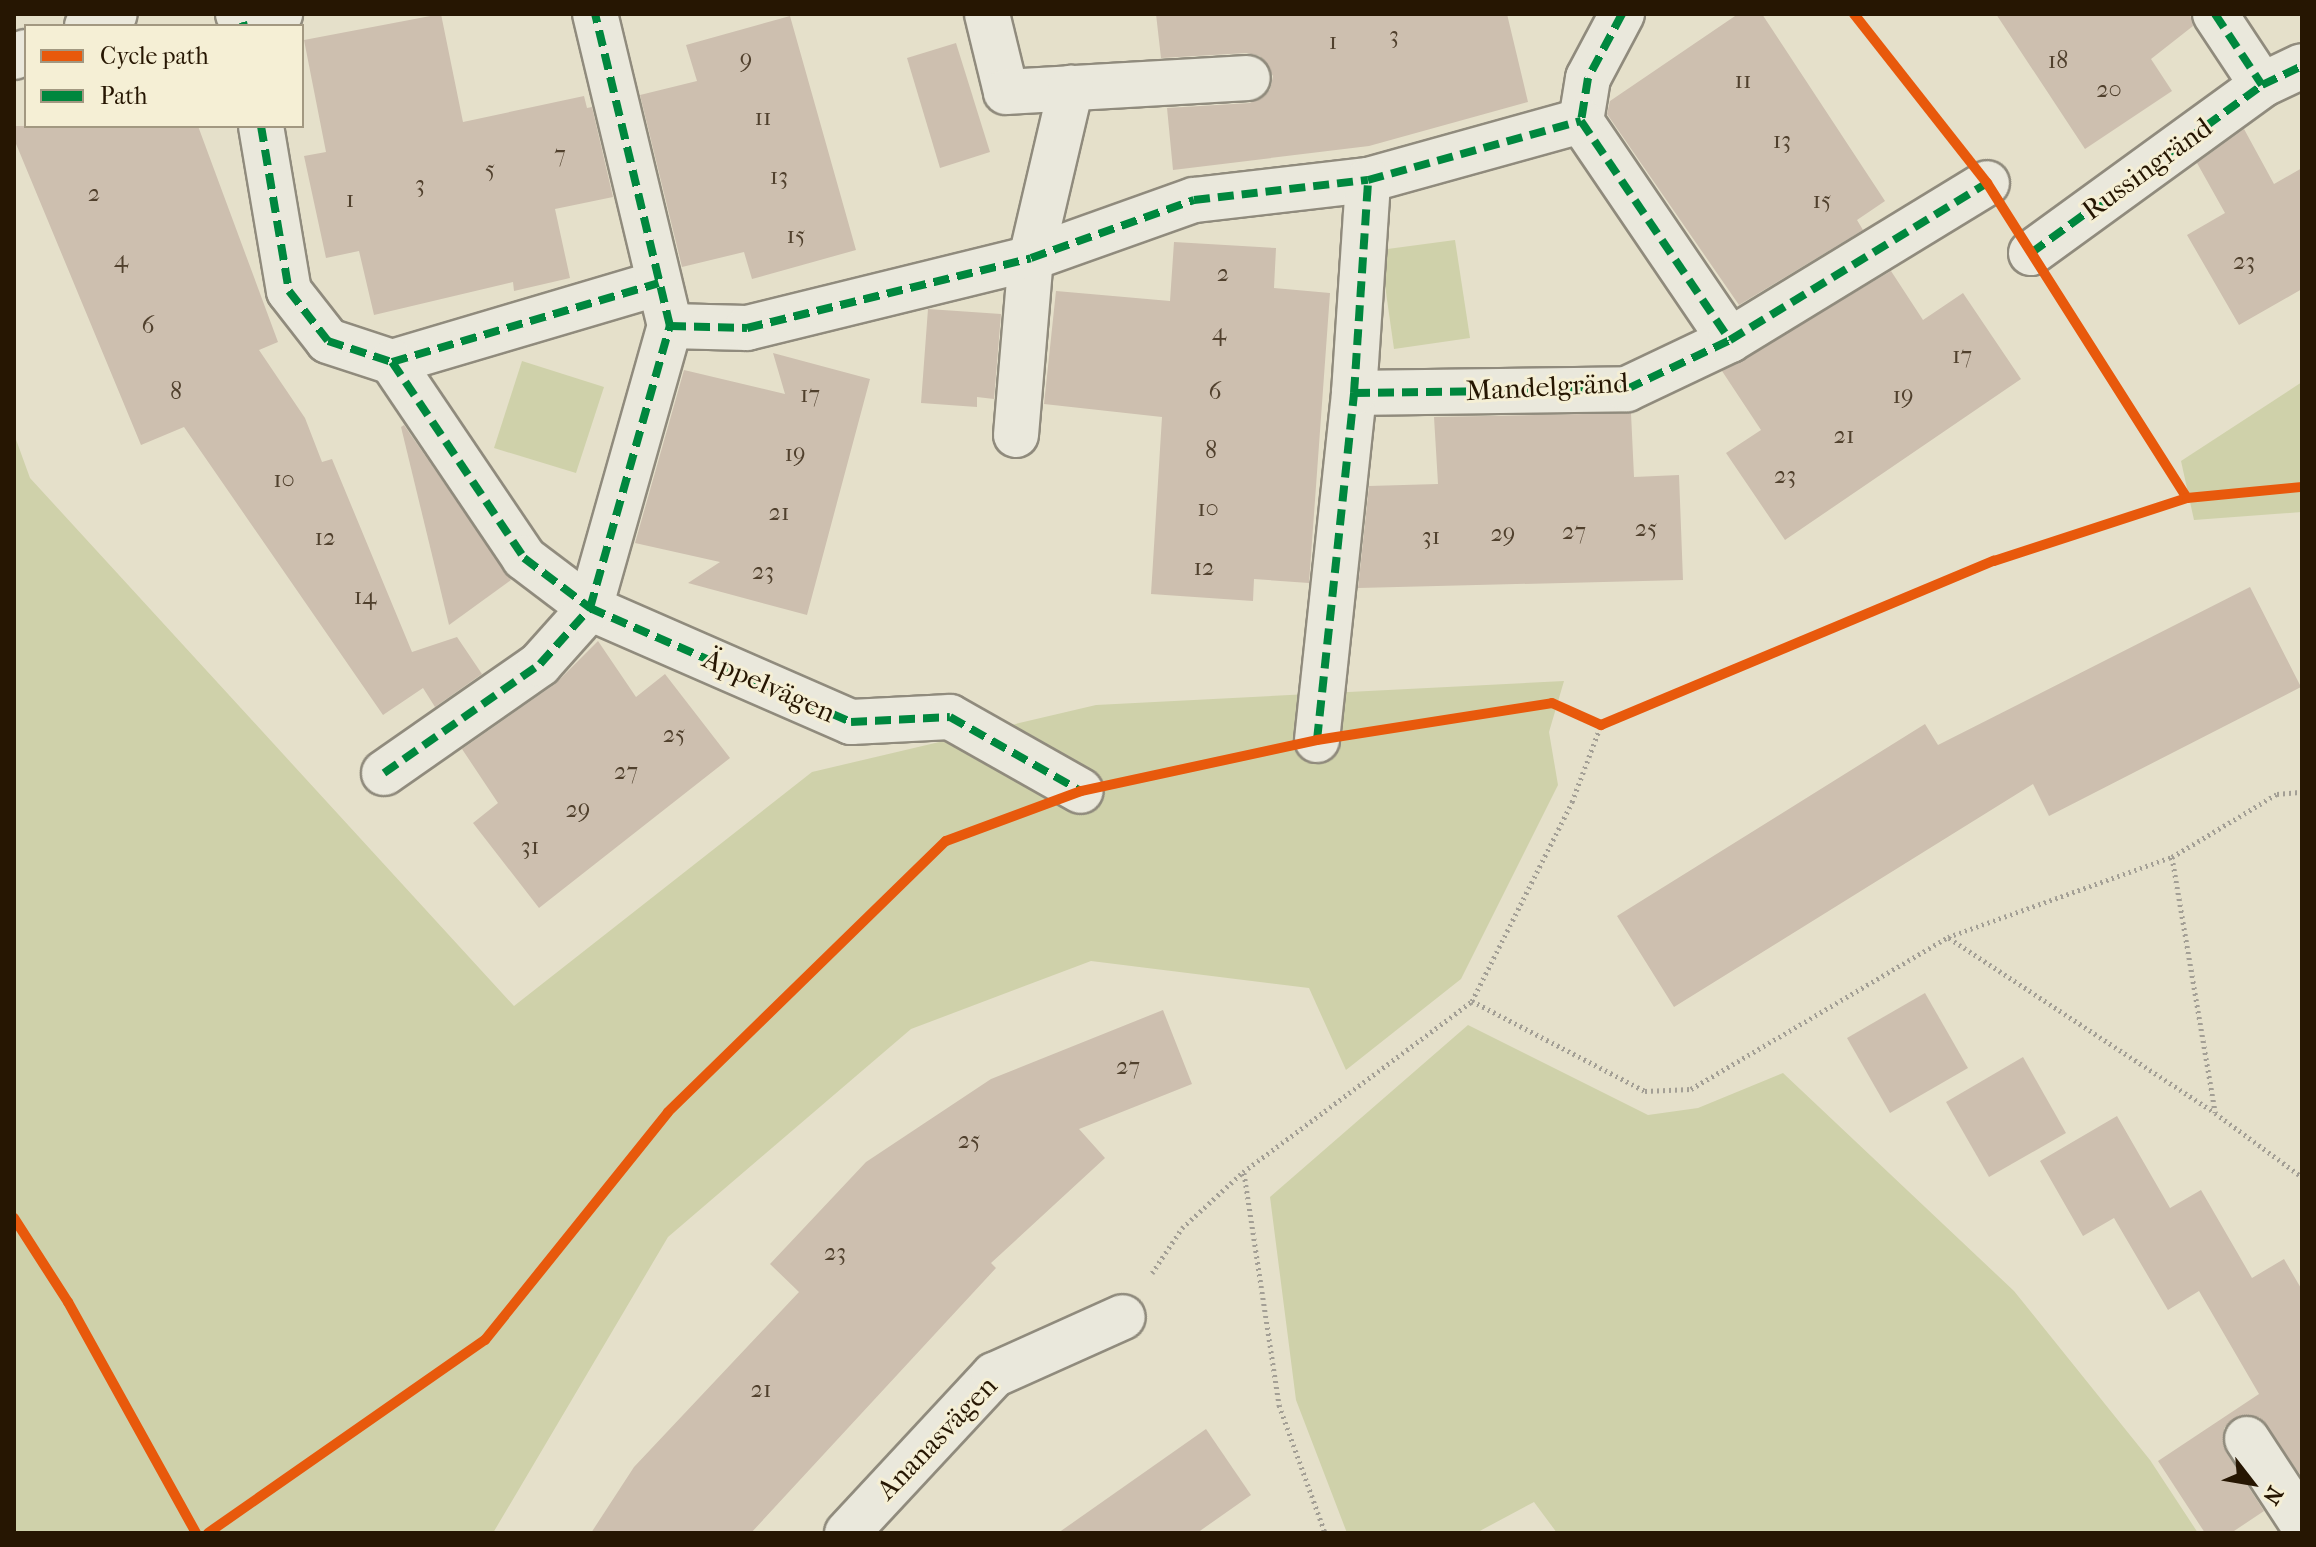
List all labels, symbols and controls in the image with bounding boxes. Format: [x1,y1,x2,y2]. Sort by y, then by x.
house number: 3 [1389,22,1399,50]
legend [24,24,304,128]
house number: 1 [1329,28,1337,56]
text: Cycle path [100,42,209,70]
house number: 9 [740,46,752,74]
house number: 18 [2048,47,2068,75]
house number: 11 [1734,67,1752,95]
house number: 20 [2096,76,2122,104]
text: Path [100,82,147,110]
house number: 11 [754,104,772,132]
street label: Russingränd [2076,111,2218,227]
house number: 13 [1773,127,1791,155]
house number: 7 [554,141,566,169]
house number: 5 [485,156,495,184]
house number: 13 [770,163,788,191]
house number: 3 [415,171,425,199]
house number: 2 [88,180,100,208]
house number: 1 [346,186,354,214]
house number: 15 [1813,187,1831,215]
house number: 15 [787,222,805,250]
house number: 4 [114,246,128,274]
house number: 23 [2233,248,2255,276]
house number: 2 [1217,260,1229,288]
house number: 6 [142,312,154,340]
house number: 4 [1212,319,1226,347]
house number: 17 [1952,342,1972,370]
street label: Mandelgränd [1465,366,1629,408]
house number: 8 [170,378,182,406]
house number: 6 [1209,378,1221,406]
house number: 17 [800,381,820,409]
house number: 19 [1892,382,1914,410]
house number: 21 [1834,422,1854,450]
house number: 8 [1205,437,1217,465]
house number: 19 [784,440,806,468]
house number: 23 [1774,462,1796,490]
house number: 10 [273,466,295,494]
house number: 10 [1197,495,1219,523]
house number: 21 [769,499,789,527]
house number: 25 [1635,515,1657,543]
house number: 27 [1562,518,1586,546]
house number: 29 [1491,520,1515,548]
house number: 31 [1422,523,1440,551]
house number: 12 [315,524,335,552]
house number: 12 [1194,554,1214,582]
house number: 23 [752,558,774,586]
house number: 14 [354,583,376,611]
street label: Äppelvägen [698,642,840,730]
house number: 25 [663,721,685,749]
house number: 27 [614,758,638,786]
house number: 29 [566,796,590,824]
house number: 31 [521,833,539,861]
house number: 27 [1116,1053,1140,1081]
house number: 25 [958,1127,980,1155]
house number: 23 [824,1239,846,1267]
street label: Ananasvägen [870,1369,1004,1507]
house number: 21 [751,1376,771,1404]
north arrow [2212,1443,2292,1523]
text: N [2257,1482,2288,1509]

